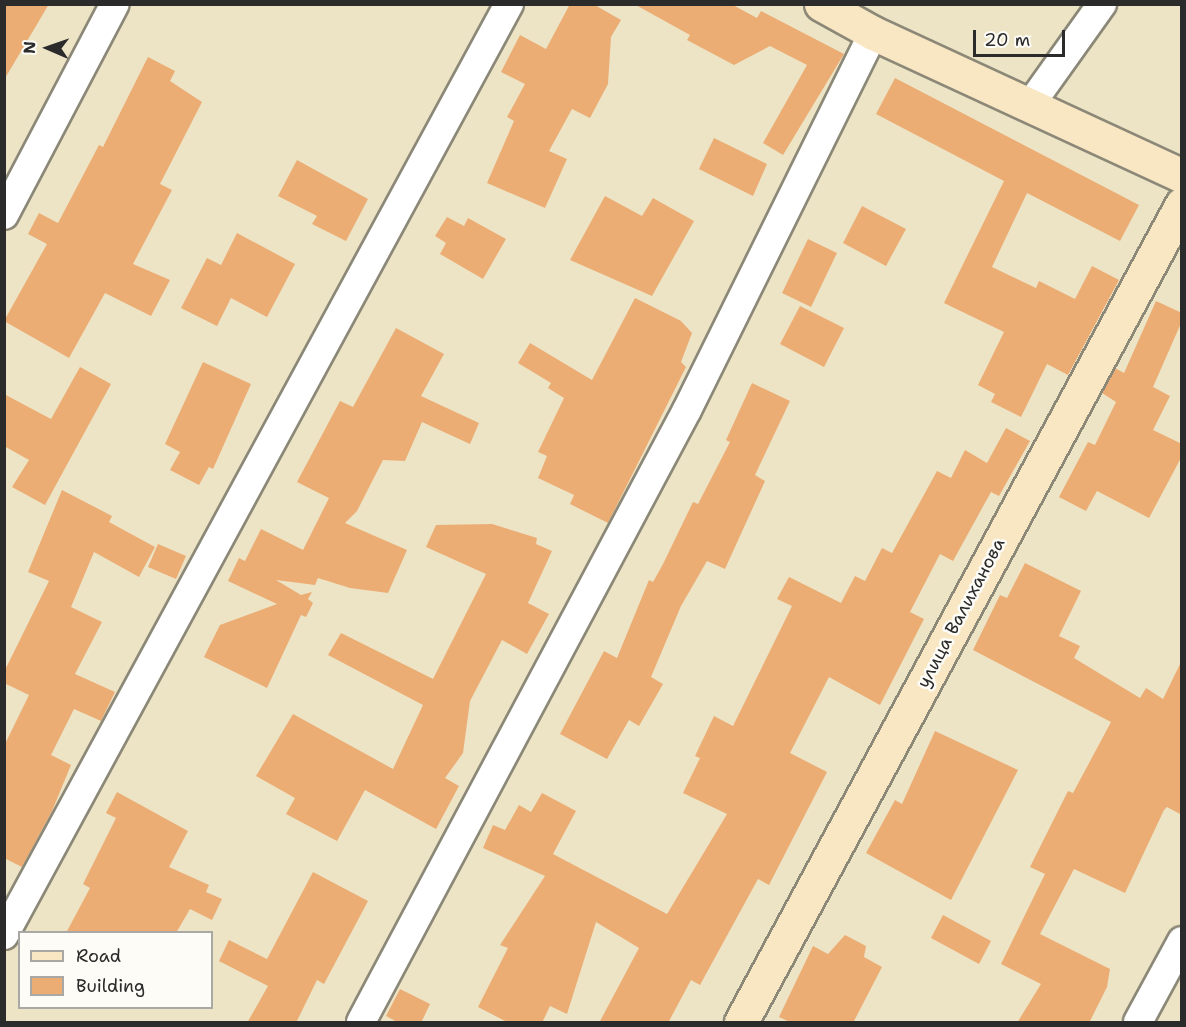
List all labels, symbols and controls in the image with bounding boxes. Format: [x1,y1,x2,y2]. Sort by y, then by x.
north arrow [18,18,78,78]
scale bar [976,18,1068,56]
text: 20 m [984,28,1030,52]
text: N [19,41,40,54]
street label: улица Валиханова [912,534,1010,692]
legend [18,931,213,1009]
text: Road [76,944,121,968]
text: Building [76,974,145,998]

